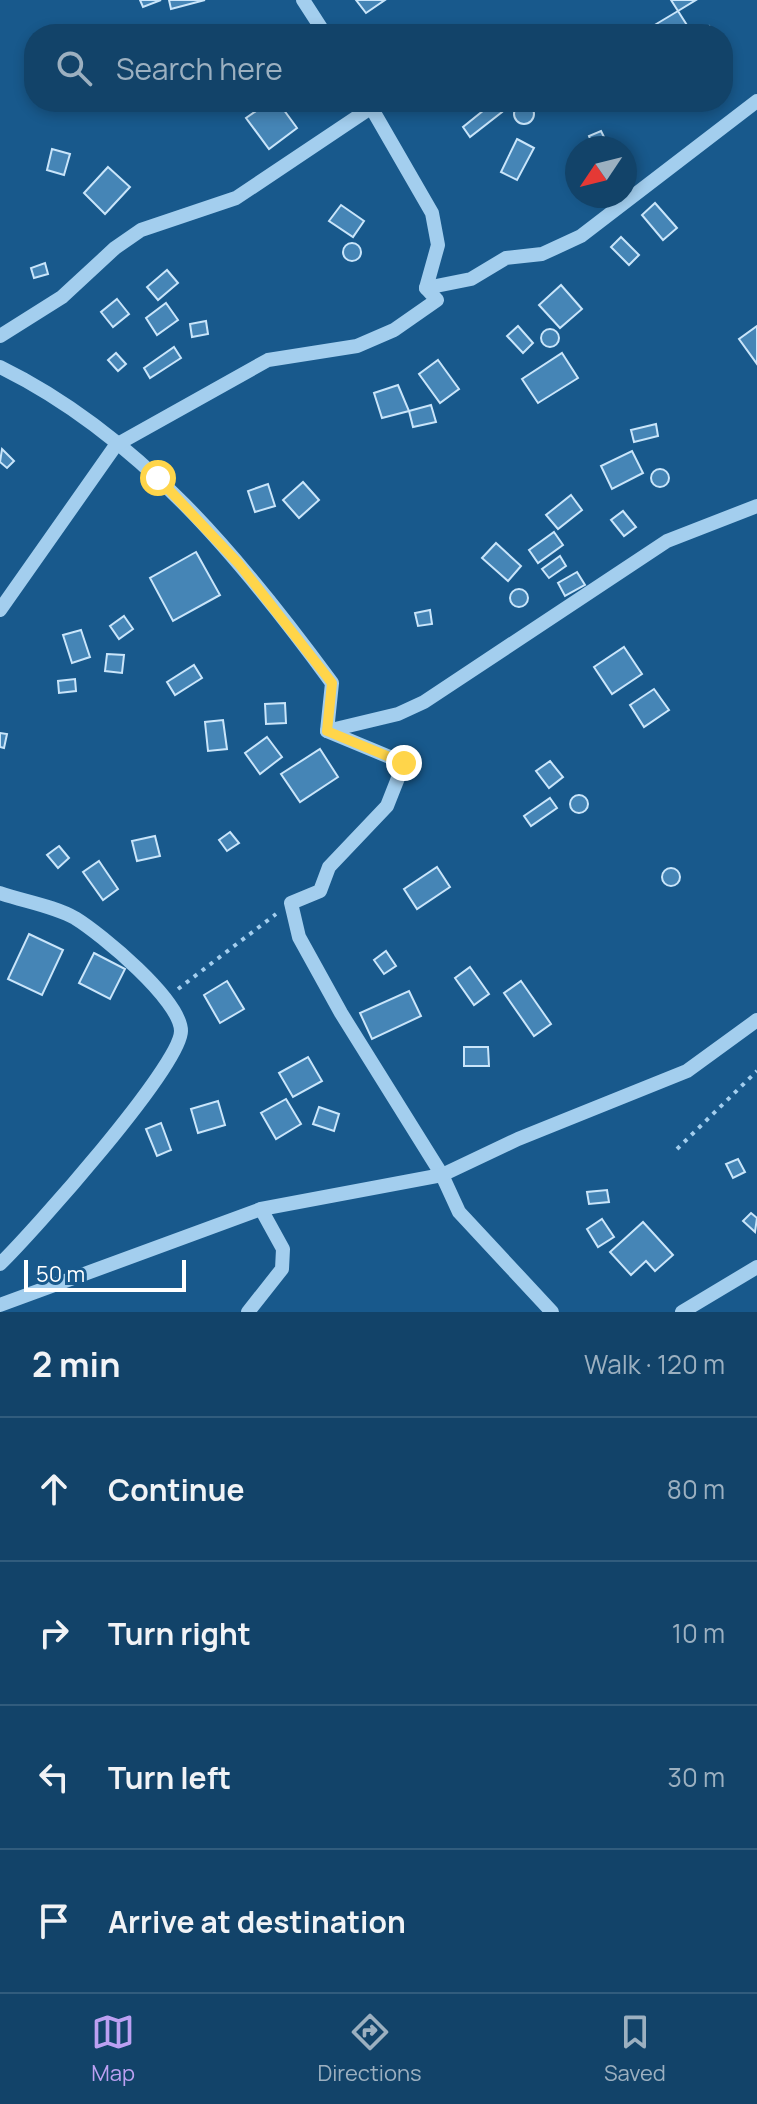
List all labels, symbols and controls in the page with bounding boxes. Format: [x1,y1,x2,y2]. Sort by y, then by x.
search box [24,24,733,112]
icon: search [52,46,96,90]
text: Search here [116,48,283,89]
north arrow [565,136,637,208]
route start [140,460,176,496]
route end [386,745,422,781]
scale bar [24,1256,186,1292]
text: 50 m [36,1259,85,1289]
text: 2 min [32,1341,120,1387]
text: Walk · 120 m [584,1346,725,1382]
icon: ahead [32,1467,76,1511]
text: Continue [108,1469,244,1510]
text: 80 m [667,1471,725,1507]
icon: right [32,1611,76,1655]
text: Turn right [108,1613,251,1654]
text: 10 m [672,1615,725,1651]
icon: left [32,1755,76,1799]
text: Turn left [108,1757,231,1798]
text: 30 m [668,1759,725,1795]
icon: arrive [32,1899,76,1943]
text: Arrive at destination [108,1901,406,1942]
tab: Map [91,2010,135,2088]
tab: Directions [317,2010,422,2088]
tab: Saved [604,2010,666,2088]

